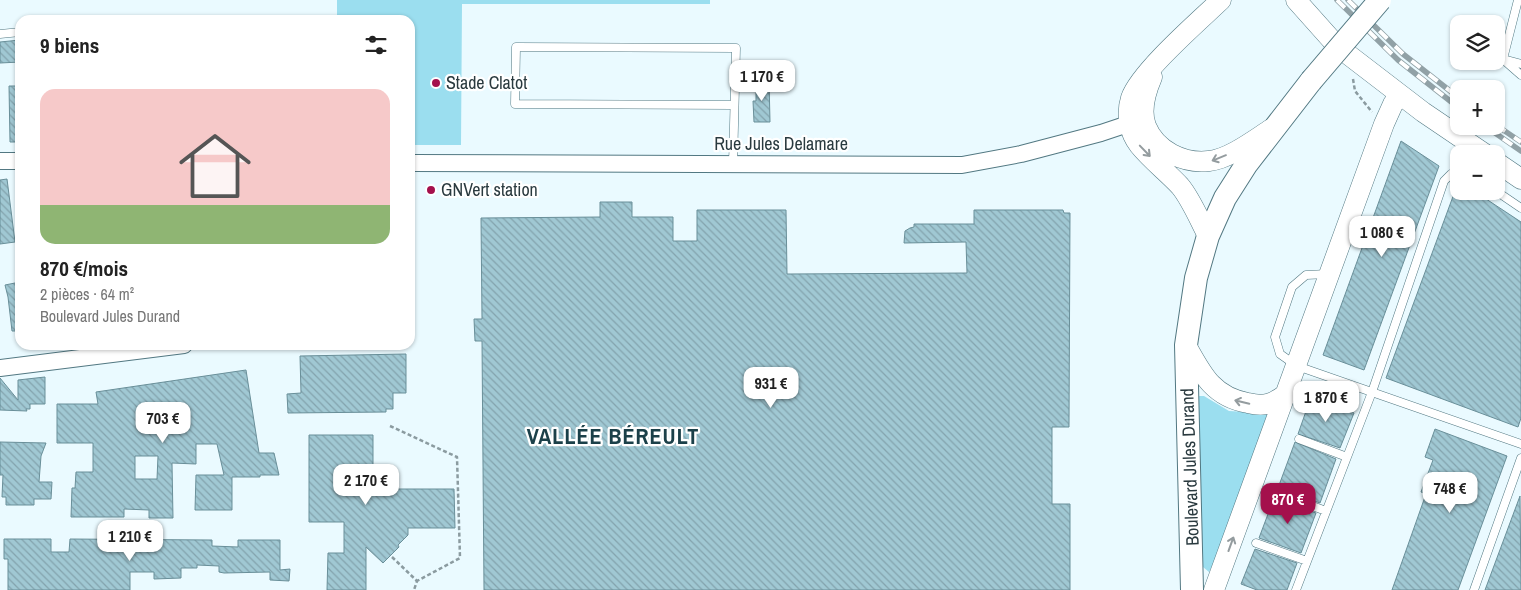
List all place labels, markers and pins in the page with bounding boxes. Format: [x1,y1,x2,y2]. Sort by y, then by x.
pin: 1 170 € [716,59,808,102]
place label: Stade Clatot [446,70,527,95]
marker: Stade Clatot [430,77,442,89]
place label: GNVert station [441,177,538,202]
marker: GNVert station [425,184,437,196]
pin: 1 080 € [1336,216,1428,258]
pin: 931 € [736,366,806,409]
pin: 1 870 € [1280,380,1372,423]
pin: 703 € [128,402,198,444]
pin: 2 170 € [320,464,412,506]
pin: 748 € [1415,472,1485,514]
pin: 870 € [1253,482,1323,525]
pin: 1 210 € [84,520,176,562]

